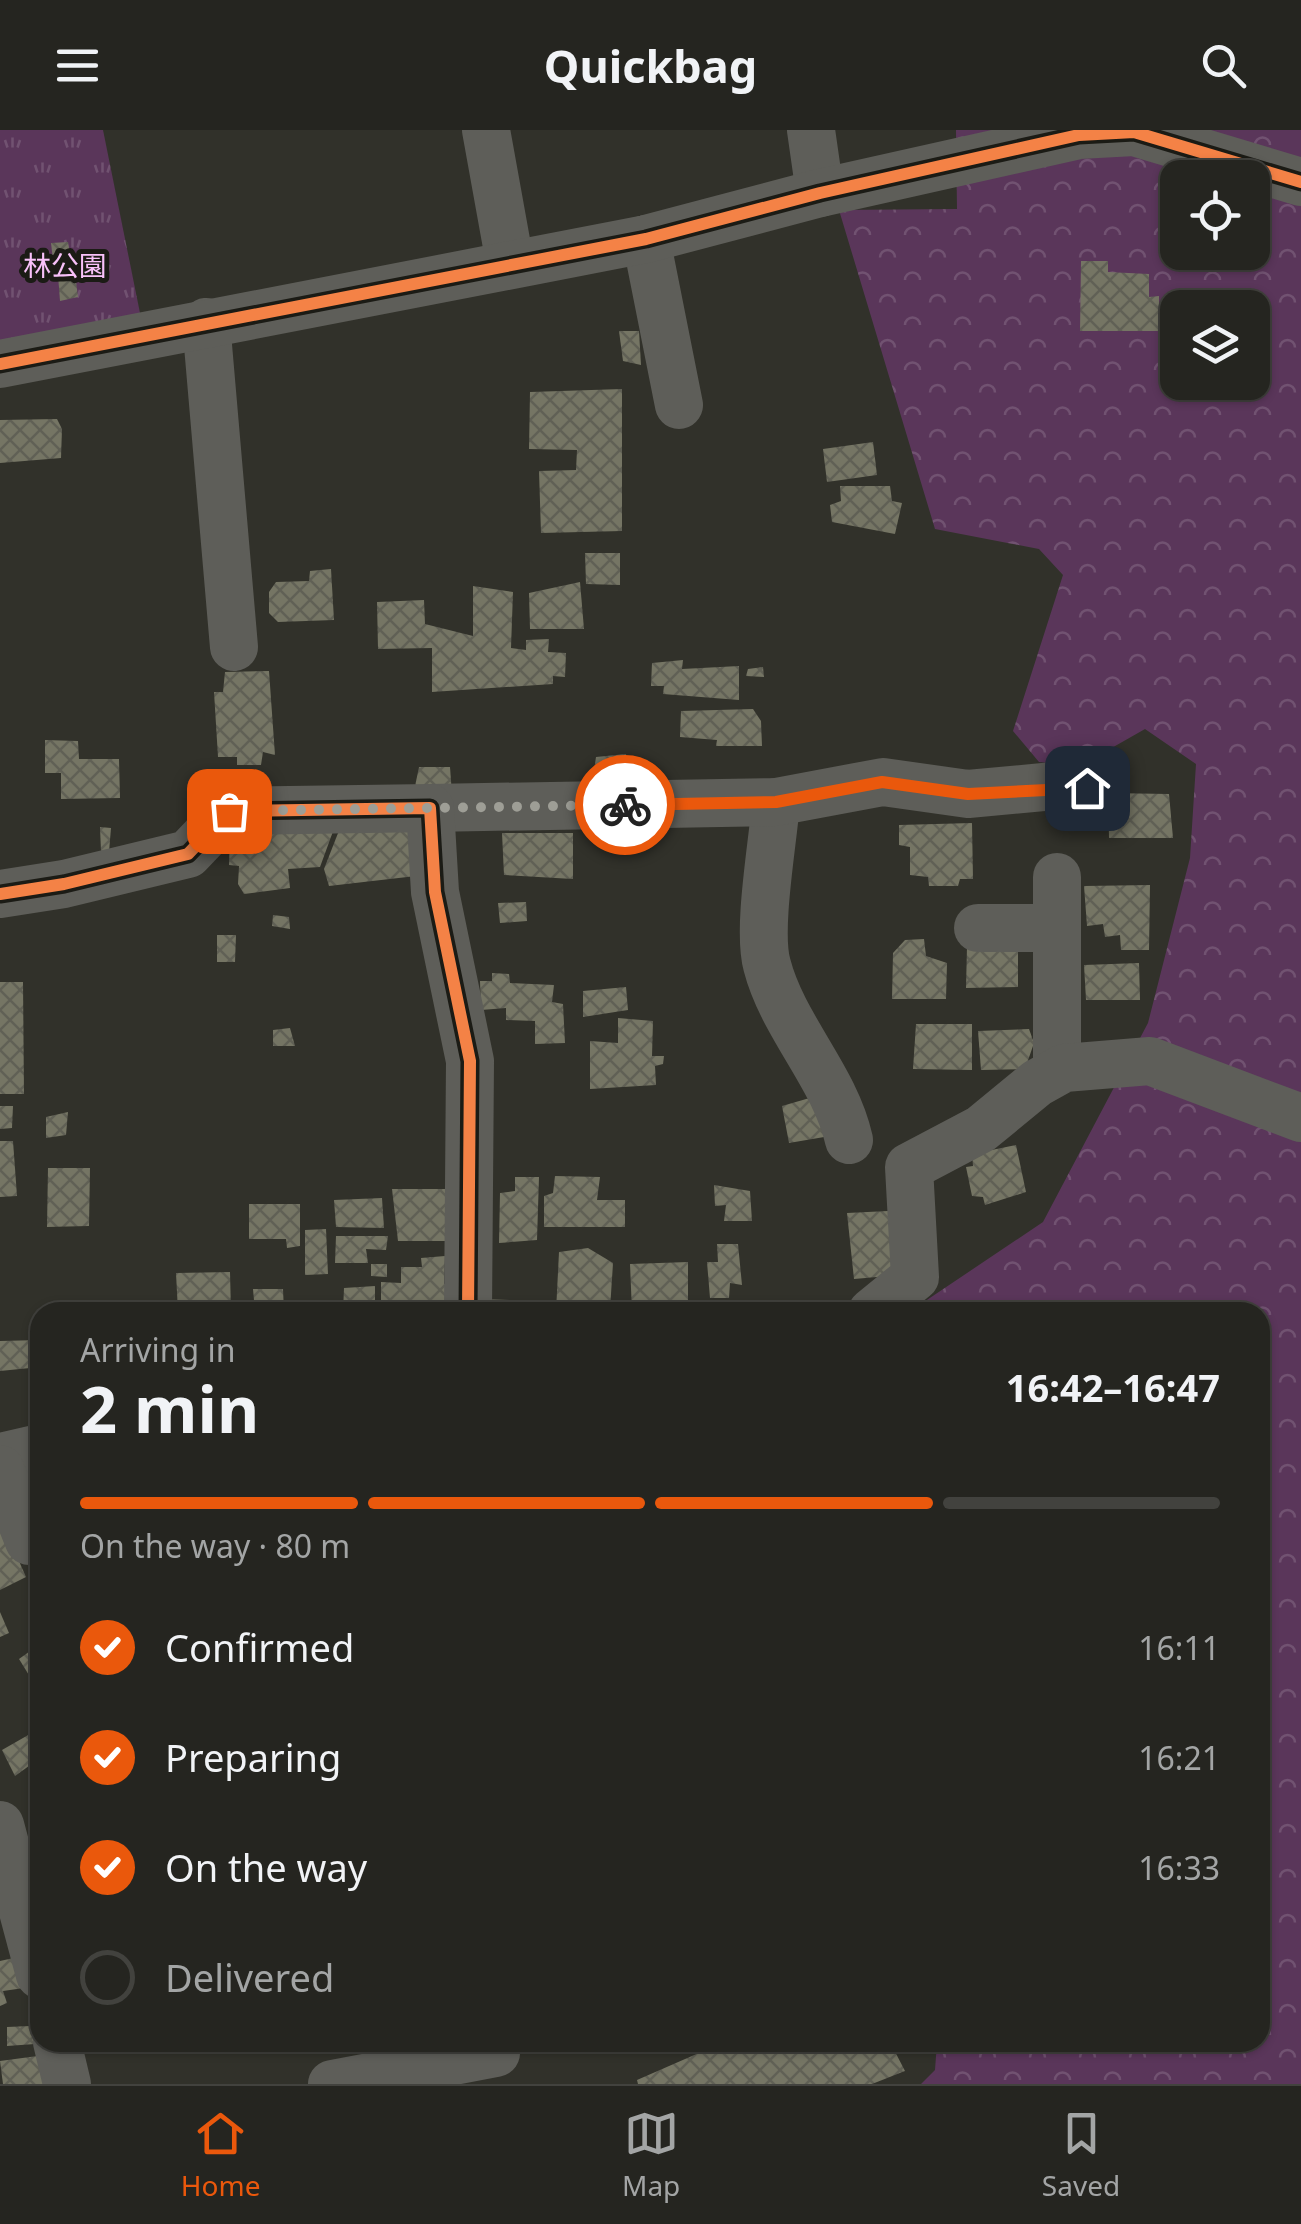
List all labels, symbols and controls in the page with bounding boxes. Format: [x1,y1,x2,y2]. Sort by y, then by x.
text: Quickbag [544,35,757,96]
icon: menu [50,38,105,93]
icon: search [1196,38,1251,93]
map controls [1160,160,1270,400]
button: locate [1160,160,1270,270]
park label: 林公園 [23,246,107,284]
button: layers [1160,290,1270,400]
pin [1045,746,1130,831]
courier [575,755,675,855]
icon: home [1060,761,1115,816]
pin [187,769,272,854]
icon: bike [598,778,653,833]
icon: bag [202,784,257,839]
text: Arriving in [80,1328,235,1371]
text: 16:42–16:47 [1006,1361,1220,1413]
text: 2 min [80,1364,259,1452]
text: On the way · 80 m [80,1524,350,1567]
icon: check [80,1620,135,1675]
text: Confirmed [165,1621,354,1673]
text: 16:11 [1138,1626,1220,1669]
icon: check [80,1730,135,1785]
text: Preparing [165,1731,341,1783]
text: 16:21 [1138,1736,1220,1779]
icon: check [80,1840,135,1895]
text: On the way [165,1841,367,1893]
text: 16:33 [1138,1846,1220,1889]
text: Delivered [165,1951,334,2003]
tab: Home [181,2106,260,2204]
tab: Map [622,2106,680,2204]
tab: Saved [1042,2106,1120,2204]

